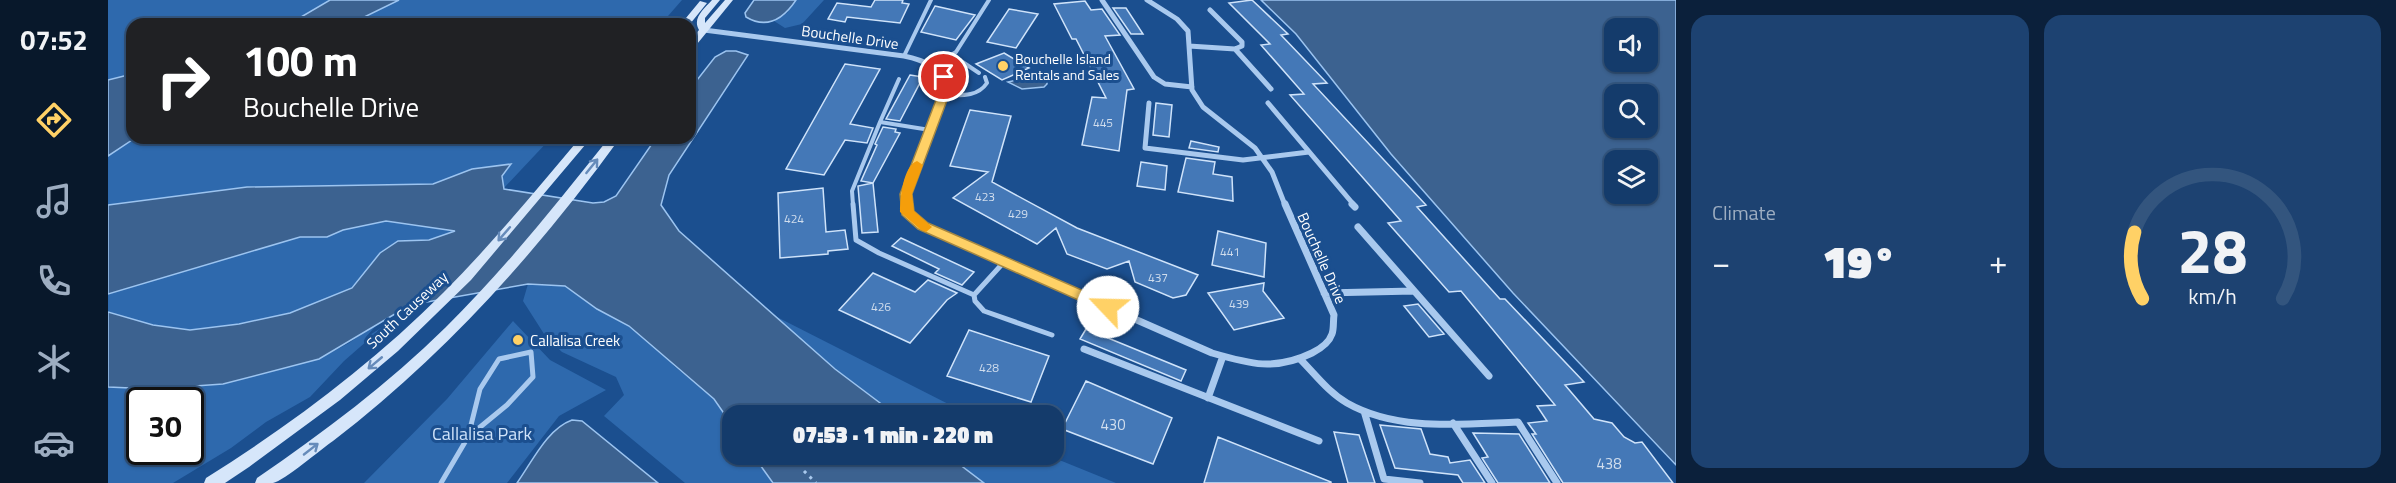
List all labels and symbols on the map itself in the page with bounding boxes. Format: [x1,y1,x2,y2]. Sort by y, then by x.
street label: Bouchelle Drive [800,19,900,55]
place label: Bouchelle Island Rentals and Sales [1015,48,1119,85]
pin [918,51,969,102]
marker: Bouchelle Island Rentals and Sales [996,59,1010,73]
house number: 445 [1093,113,1113,132]
one-way arrow [585,159,599,174]
house number: 423 [975,187,995,206]
house number: 429 [1008,204,1028,223]
house number: 424 [784,209,804,228]
street label: Bouchelle Drive [1292,209,1352,307]
one-way arrow [497,226,511,241]
house number: 441 [1220,242,1240,261]
street label: South Causeway [361,266,453,354]
house number: 437 [1148,268,1168,287]
position arrow [1076,275,1140,339]
house number: 439 [1229,294,1249,313]
house number: 426 [871,297,891,316]
place label: Callalisa Creek [530,329,620,352]
marker: Callalisa Creek [511,333,525,347]
one-way arrow [368,356,383,370]
house number: 428 [979,358,999,377]
speed limit sign: 30 [126,387,204,465]
house number: 430 [1100,413,1126,436]
park label: Callalisa Park [432,420,532,447]
one-way arrow [303,443,319,456]
house number: 438 [1596,452,1622,475]

